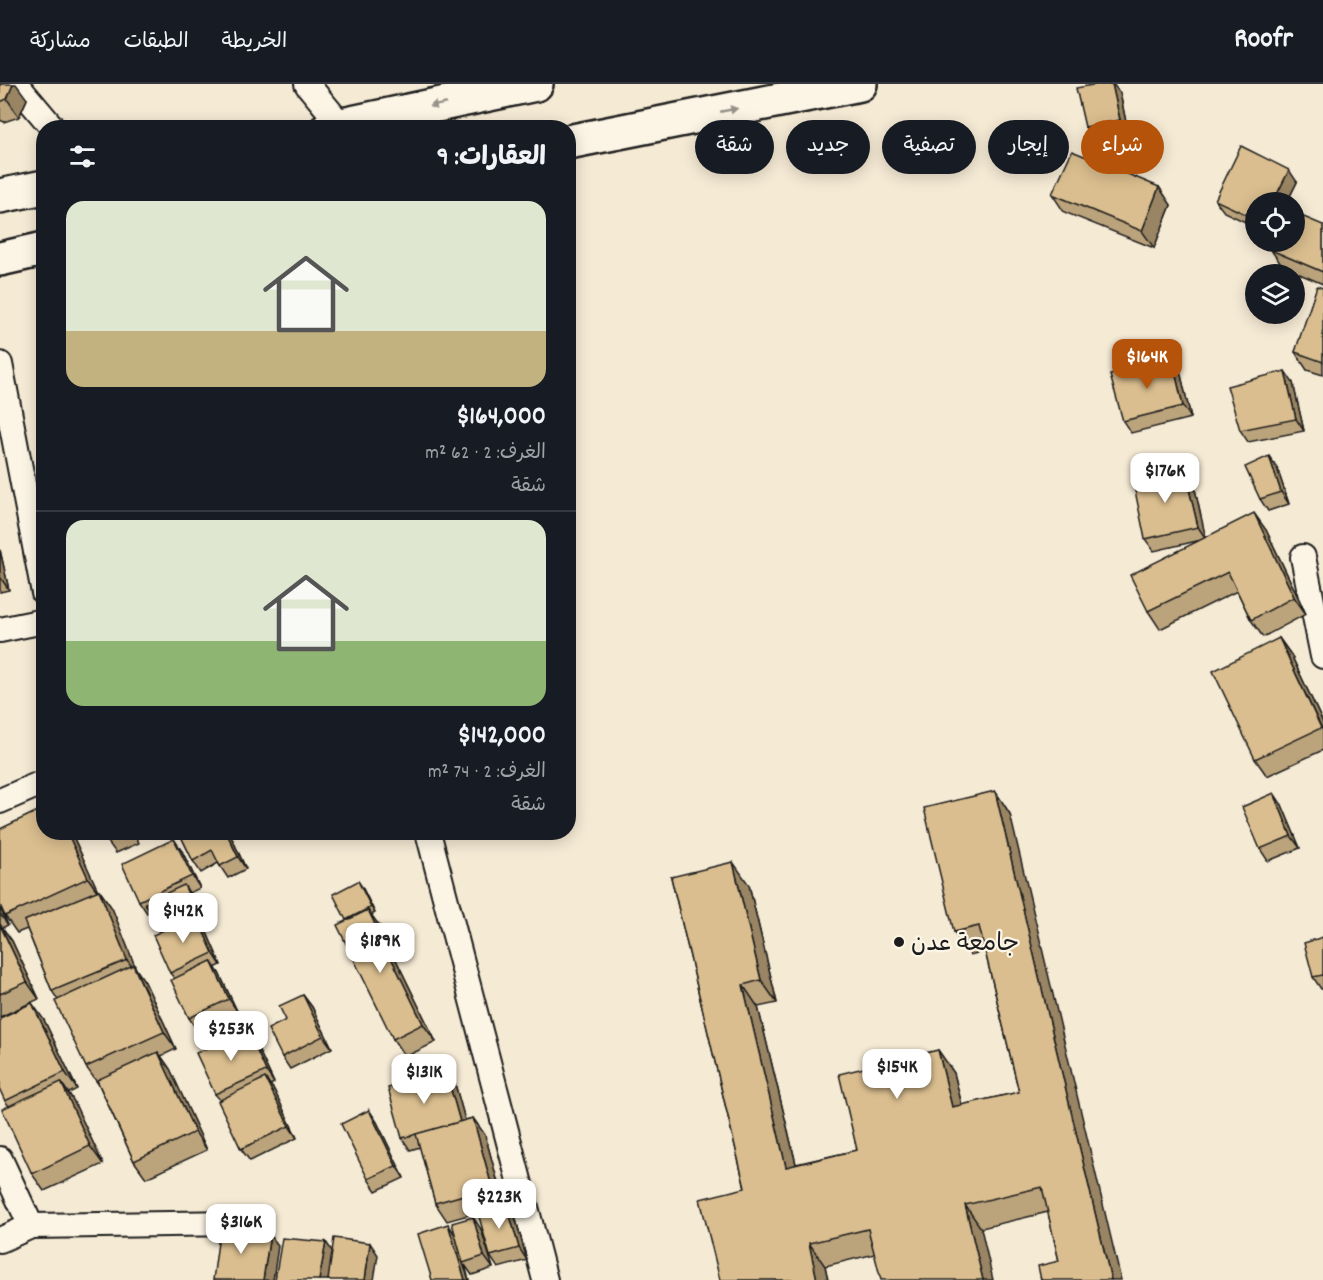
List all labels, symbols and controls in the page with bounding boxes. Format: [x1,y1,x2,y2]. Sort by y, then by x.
text: Roofr [1234,21,1293,61]
text: مشاركة [30,28,91,58]
text: الطبقات [124,28,189,58]
text: الخريطة [222,28,287,58]
one-way arrow [428,100,447,110]
one-way arrow [720,105,739,114]
chip: شقة [695,120,774,174]
chip: جديد [786,120,870,174]
chip: تصفية [882,120,976,174]
chip: إيجار [988,120,1069,174]
chip: شراء [1081,120,1164,174]
icon: filters [66,140,99,173]
text: العقارات: 9 [437,140,546,177]
map controls [1245,192,1305,324]
button: locate [1245,192,1305,252]
icon: home [252,240,360,348]
button: layers [1245,264,1305,324]
pin: $164K [1105,339,1189,390]
text: $164K [1126,344,1168,372]
text: $164,000 [456,399,546,436]
text: الغرف: 2 · 62 m² [425,440,546,468]
pin: $176K [1123,453,1207,504]
text: $176K [1144,458,1186,486]
text: شقة [511,473,546,501]
icon: home [252,559,360,667]
text: $142,000 [458,718,546,755]
text: الغرف: 2 · 74 m² [428,759,546,787]
text: شقة [511,792,546,820]
pin: $142K [141,893,225,944]
text: $142K [163,898,203,926]
pin: $189K [338,923,422,974]
text: $189K [360,928,400,956]
place label: جامعة عدن [911,928,1019,962]
marker: جامعة عدن [892,935,906,949]
pin: $253K [189,1011,273,1062]
text: $253K [208,1016,254,1044]
pin: $154K [855,1049,939,1100]
pin: $131K [382,1054,466,1105]
text: $154K [876,1054,918,1082]
text: $131K [405,1059,443,1087]
pin: $223K [457,1179,541,1230]
text: $223K [476,1184,522,1212]
pin: $316K [199,1204,283,1255]
text: $316K [220,1209,262,1237]

